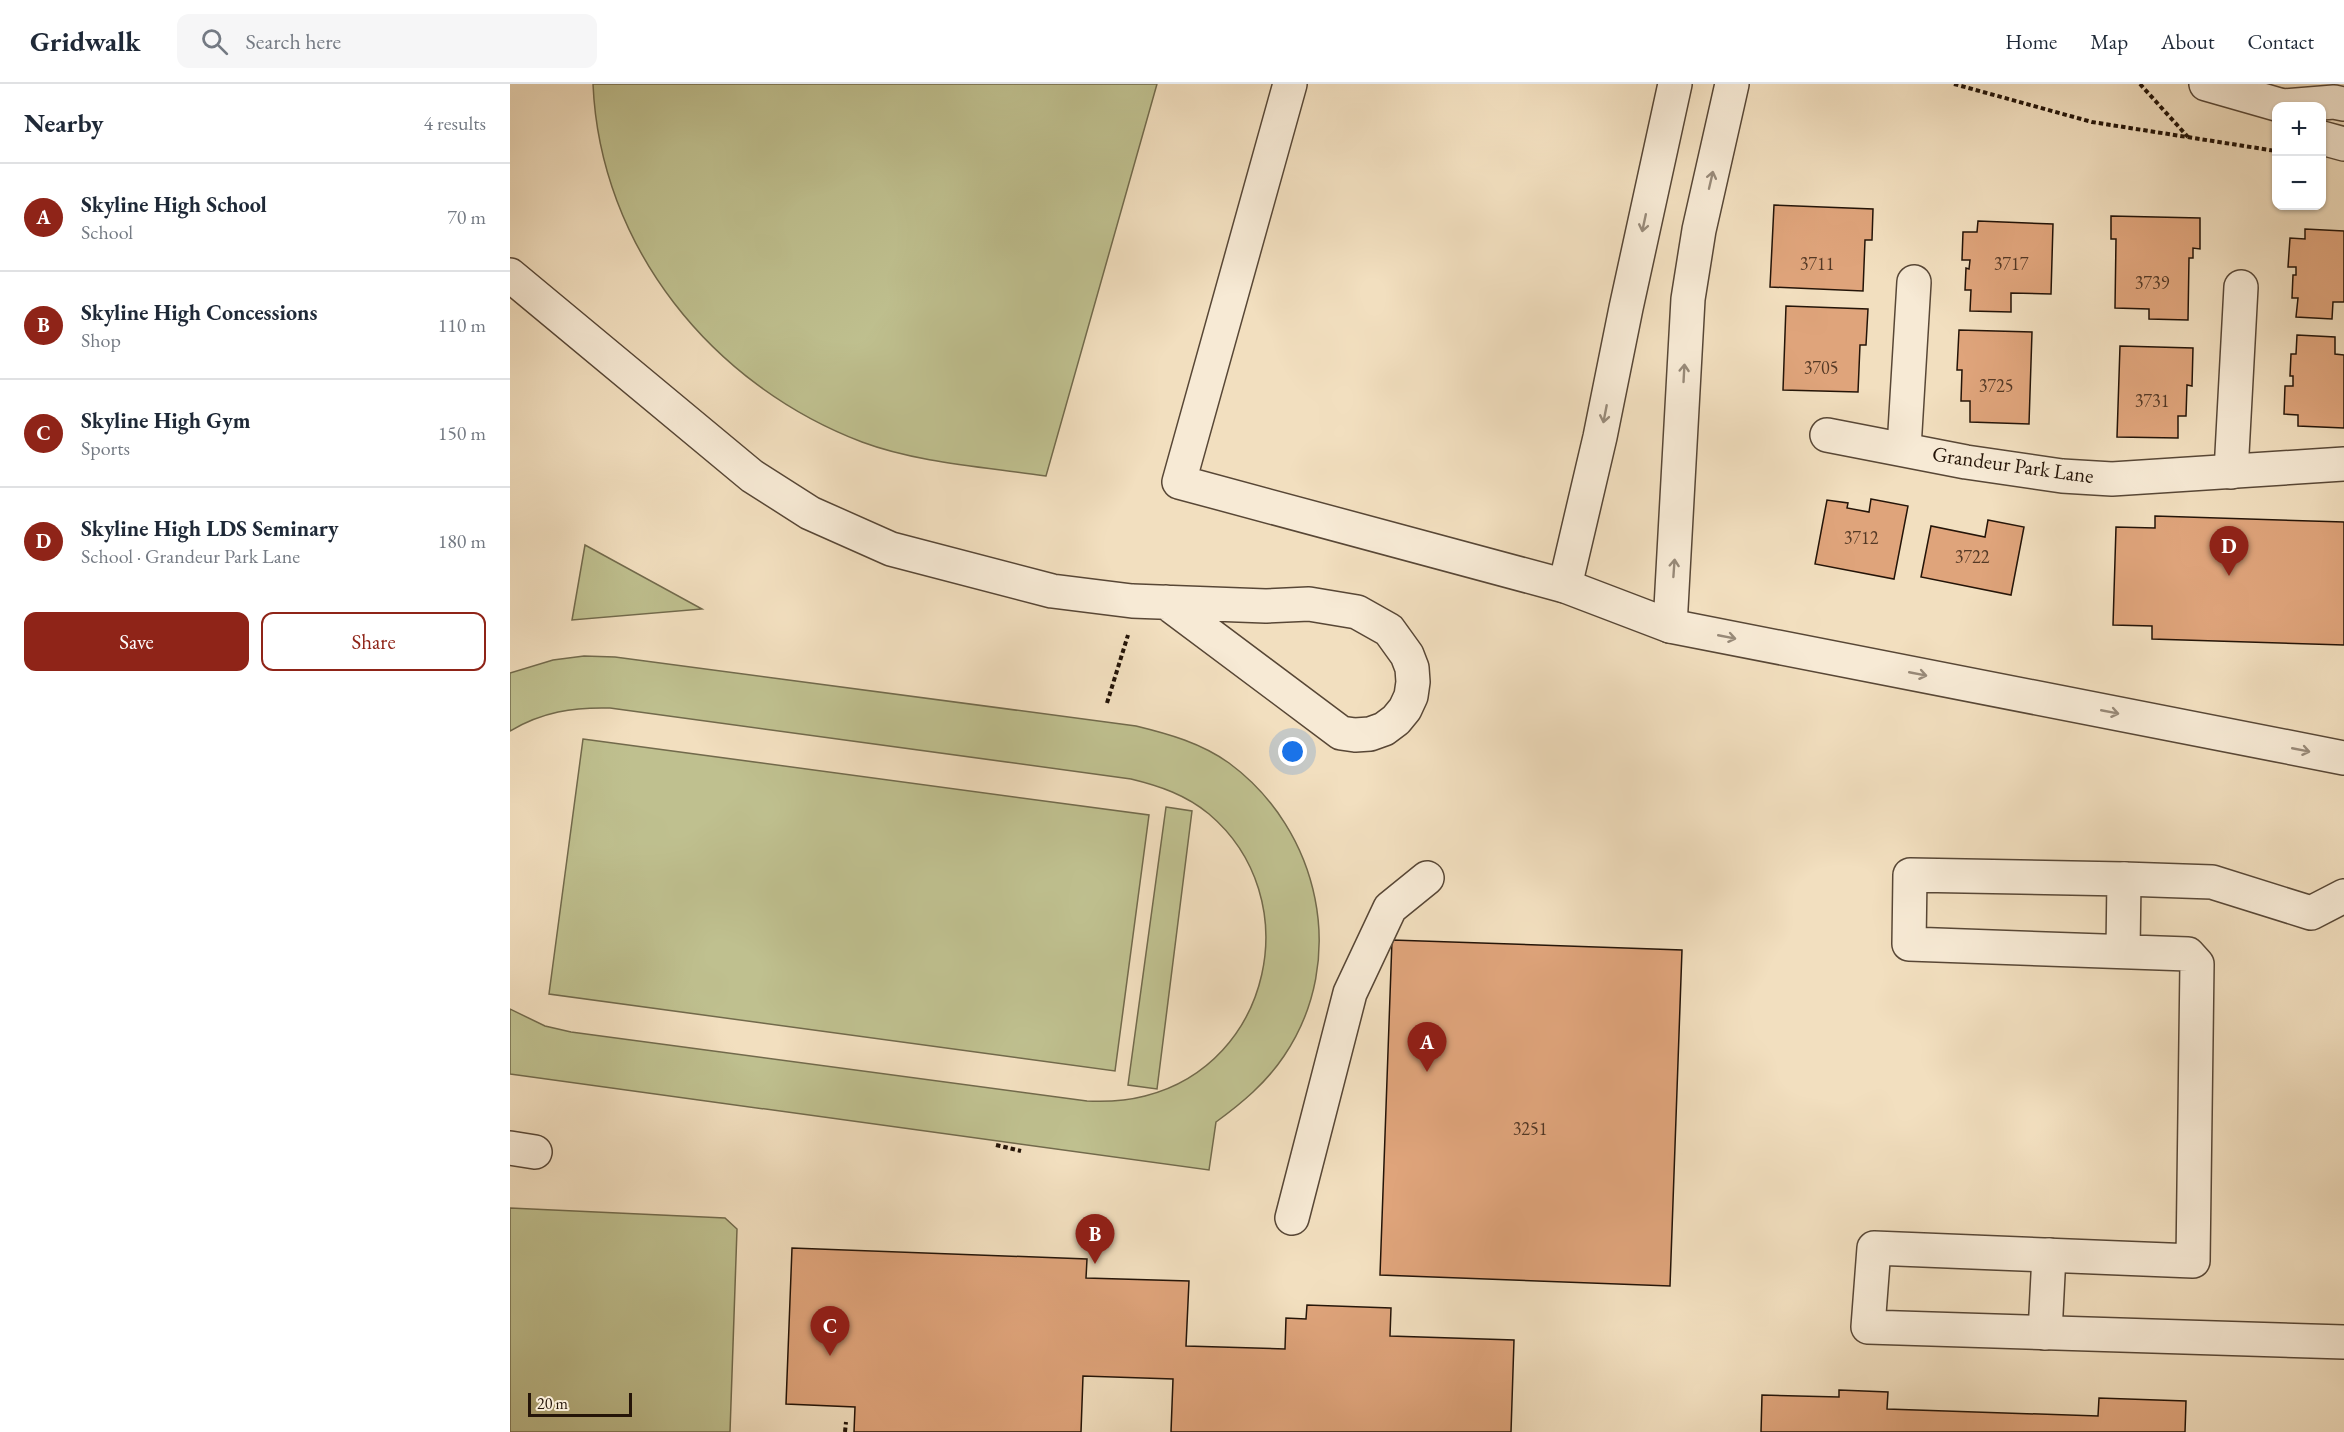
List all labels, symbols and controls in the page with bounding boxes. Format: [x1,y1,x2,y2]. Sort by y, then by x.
search box [177,14,597,68]
text: Gridwalk [30,23,141,59]
icon: search [198,25,231,58]
text: Search here [246,27,341,56]
text: Home [2005,28,2057,55]
text: Map [2090,28,2128,55]
text: About [2161,28,2214,55]
text: Contact [2247,28,2314,55]
map controls [2272,102,2326,210]
button: + [2272,102,2326,156]
text: Nearby [24,106,104,140]
text: 4 results [423,110,486,136]
button: − [2272,156,2326,210]
one-way arrow [1705,171,1717,190]
text: Skyline High School [81,190,267,219]
text: A [36,204,51,230]
text: 70 m [447,204,486,230]
one-way arrow [1638,213,1649,232]
text: School [81,219,133,245]
house number: 3711 [1800,252,1834,275]
house number: 3717 [1994,252,2029,275]
house number: 3739 [2135,271,2170,294]
text: Skyline High Concessions [81,298,317,327]
text: B [37,312,50,338]
text: 110 m [438,312,486,338]
text: Shop [81,327,121,353]
house number: 3705 [1804,356,1838,379]
one-way arrow [1679,363,1690,383]
house number: 3725 [1979,374,2013,397]
house number: 3731 [2135,389,2169,412]
one-way arrow [1599,404,1610,423]
text: Skyline High Gym [81,406,250,435]
text: C [36,420,51,446]
text: 150 m [438,420,486,446]
text: Sports [81,435,130,461]
street label: Grandeur Park Lane [1931,440,2096,489]
text: Skyline High LDS Seminary [81,514,339,543]
house number: 3712 [1844,526,1879,549]
pin: D [2210,526,2248,576]
text: D [36,528,51,554]
text: 180 m [438,528,486,554]
text: School · Grandeur Park Lane [81,543,300,569]
house number: 3722 [1955,545,1990,568]
one-way arrow [1668,558,1679,578]
button: Save [24,612,249,671]
button: Share [261,612,486,671]
one-way arrow [1717,632,1736,643]
one-way arrow [1908,669,1928,680]
one-way arrow [2099,707,2119,718]
your location [1278,737,1307,766]
one-way arrow [2291,745,2310,756]
pin: A [1408,1022,1446,1072]
house number: 3251 [1513,1117,1547,1140]
pin: B [1076,1214,1114,1264]
pin: C [810,1306,850,1356]
scale bar [528,1390,632,1418]
text: 20 m [537,1393,568,1414]

